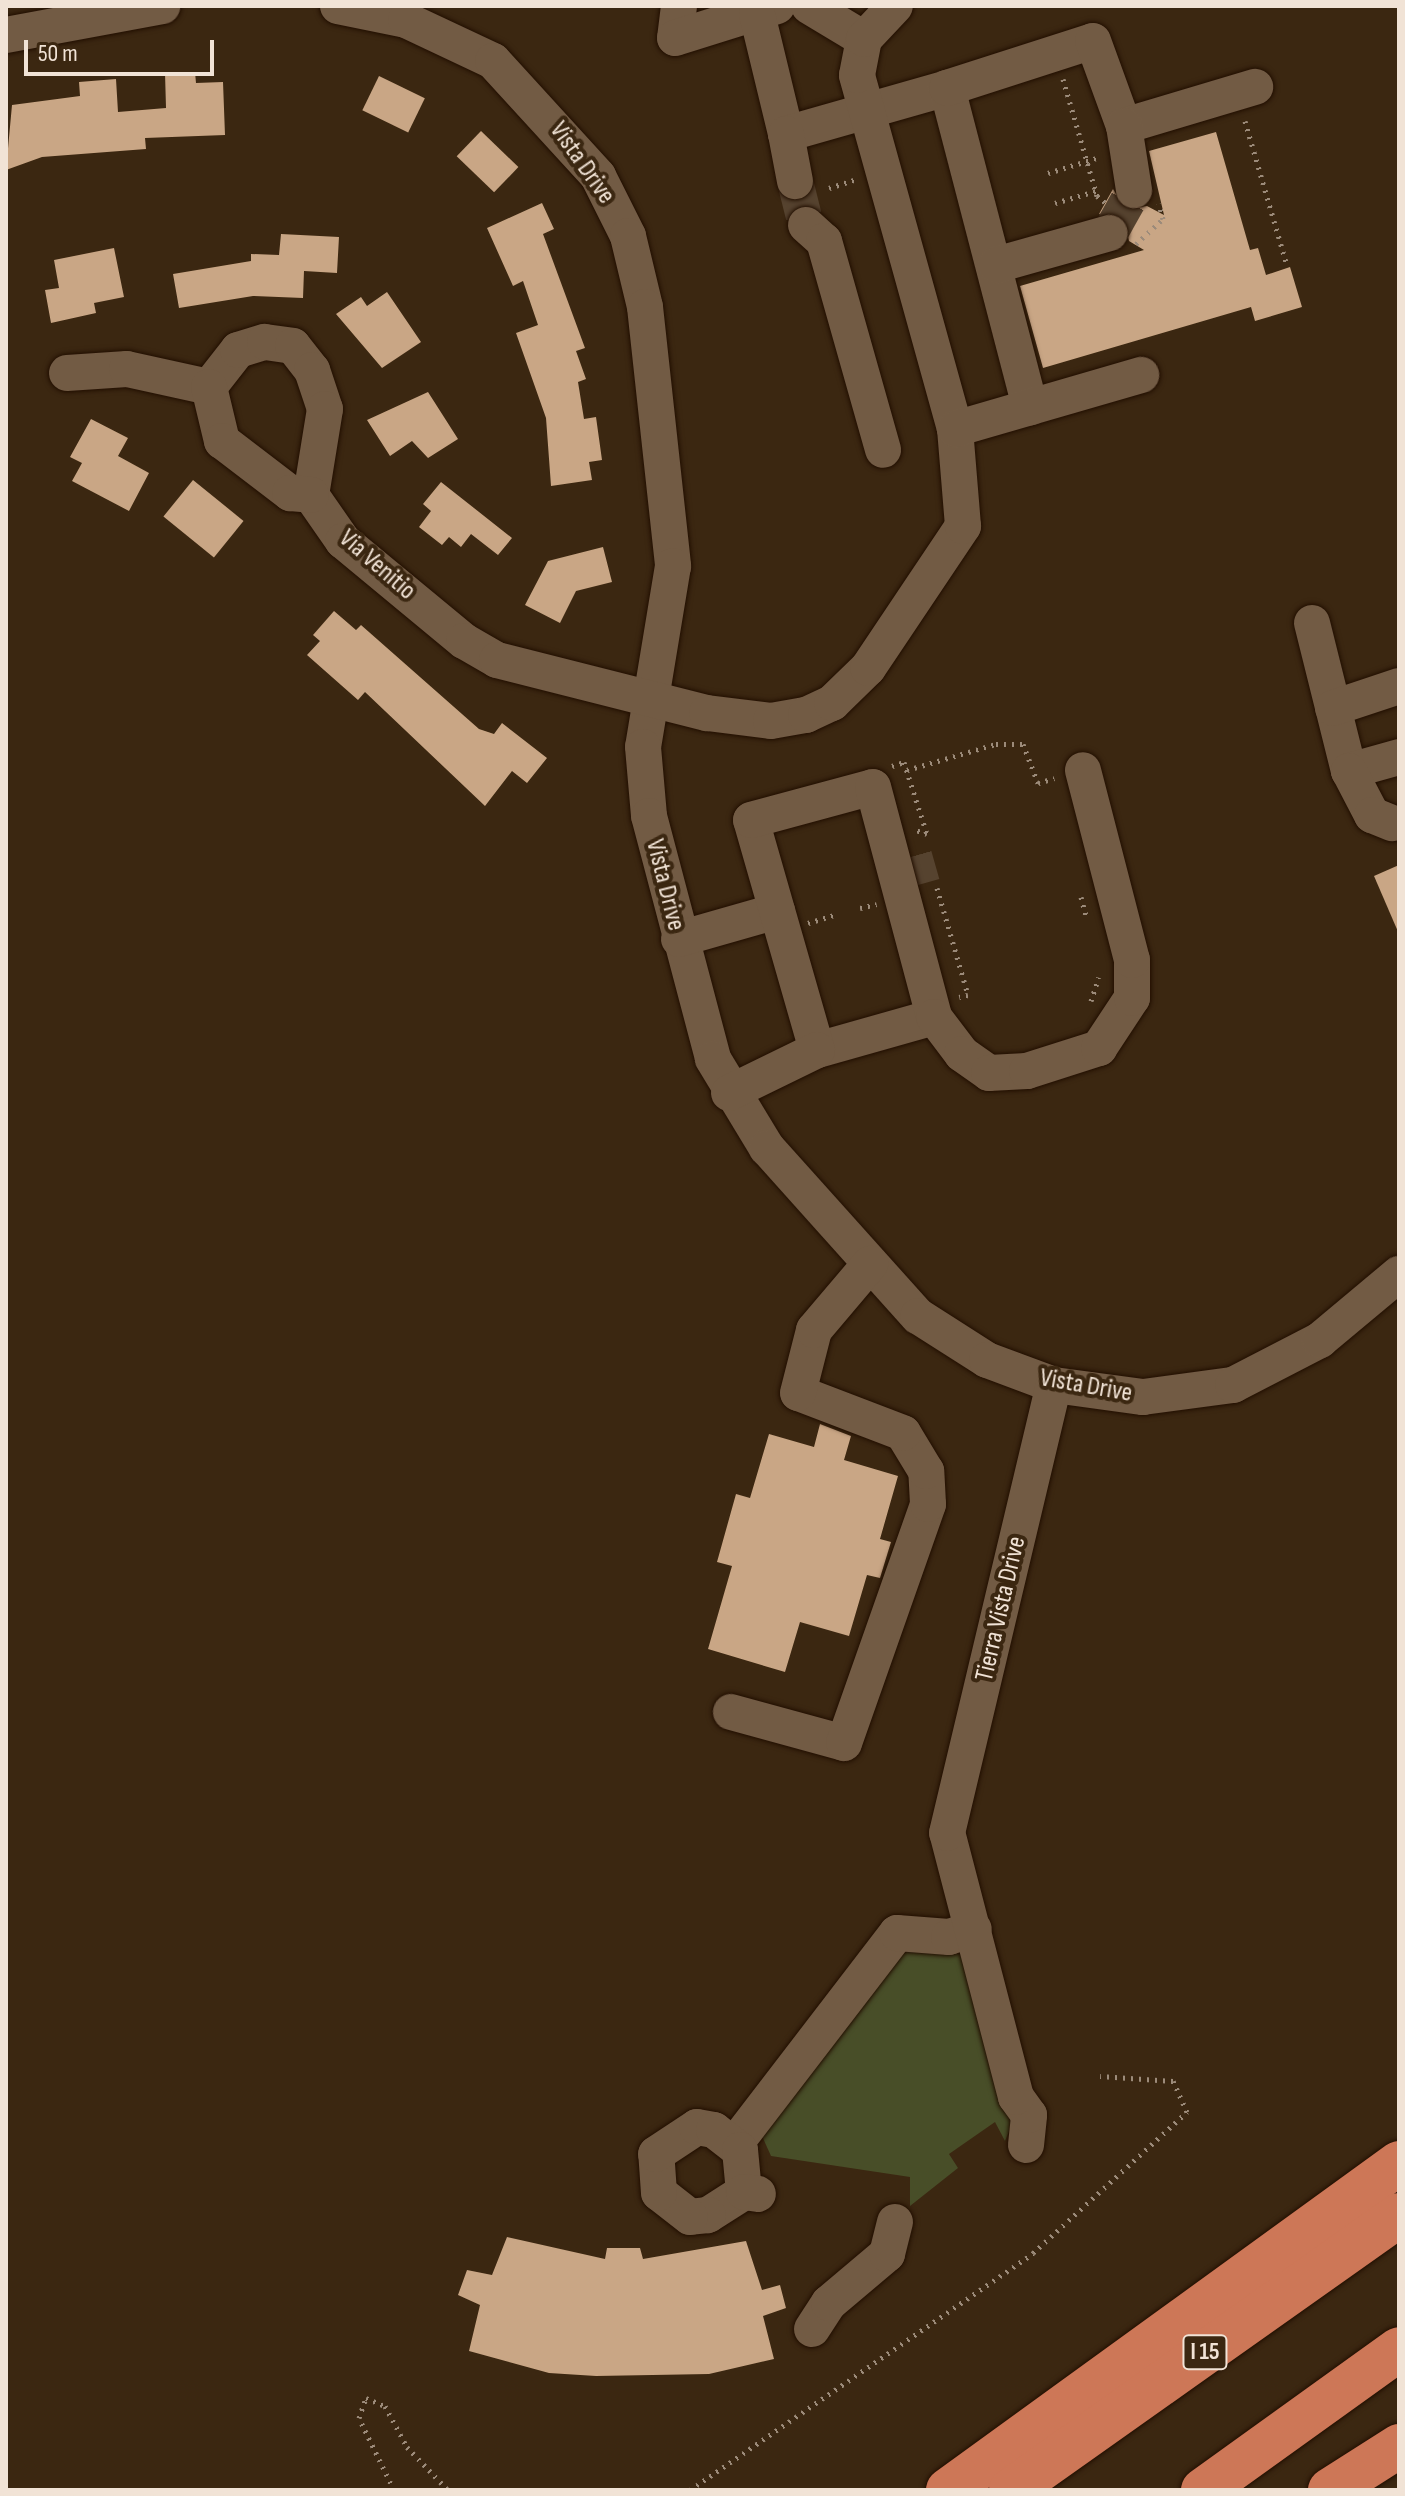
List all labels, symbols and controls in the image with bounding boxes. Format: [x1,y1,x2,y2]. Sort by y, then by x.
scale bar [28,24,218,74]
text: 50 m [38,39,78,68]
street label: Vista Drive [542,116,622,210]
street label: Via Venitio [332,523,422,607]
street label: Vista Drive [639,836,691,934]
street label: Vista Drive [1037,1363,1135,1409]
street label: Tierra Vista Drive [969,1534,1033,1684]
road number: I 15 [1181,2332,1229,2372]

